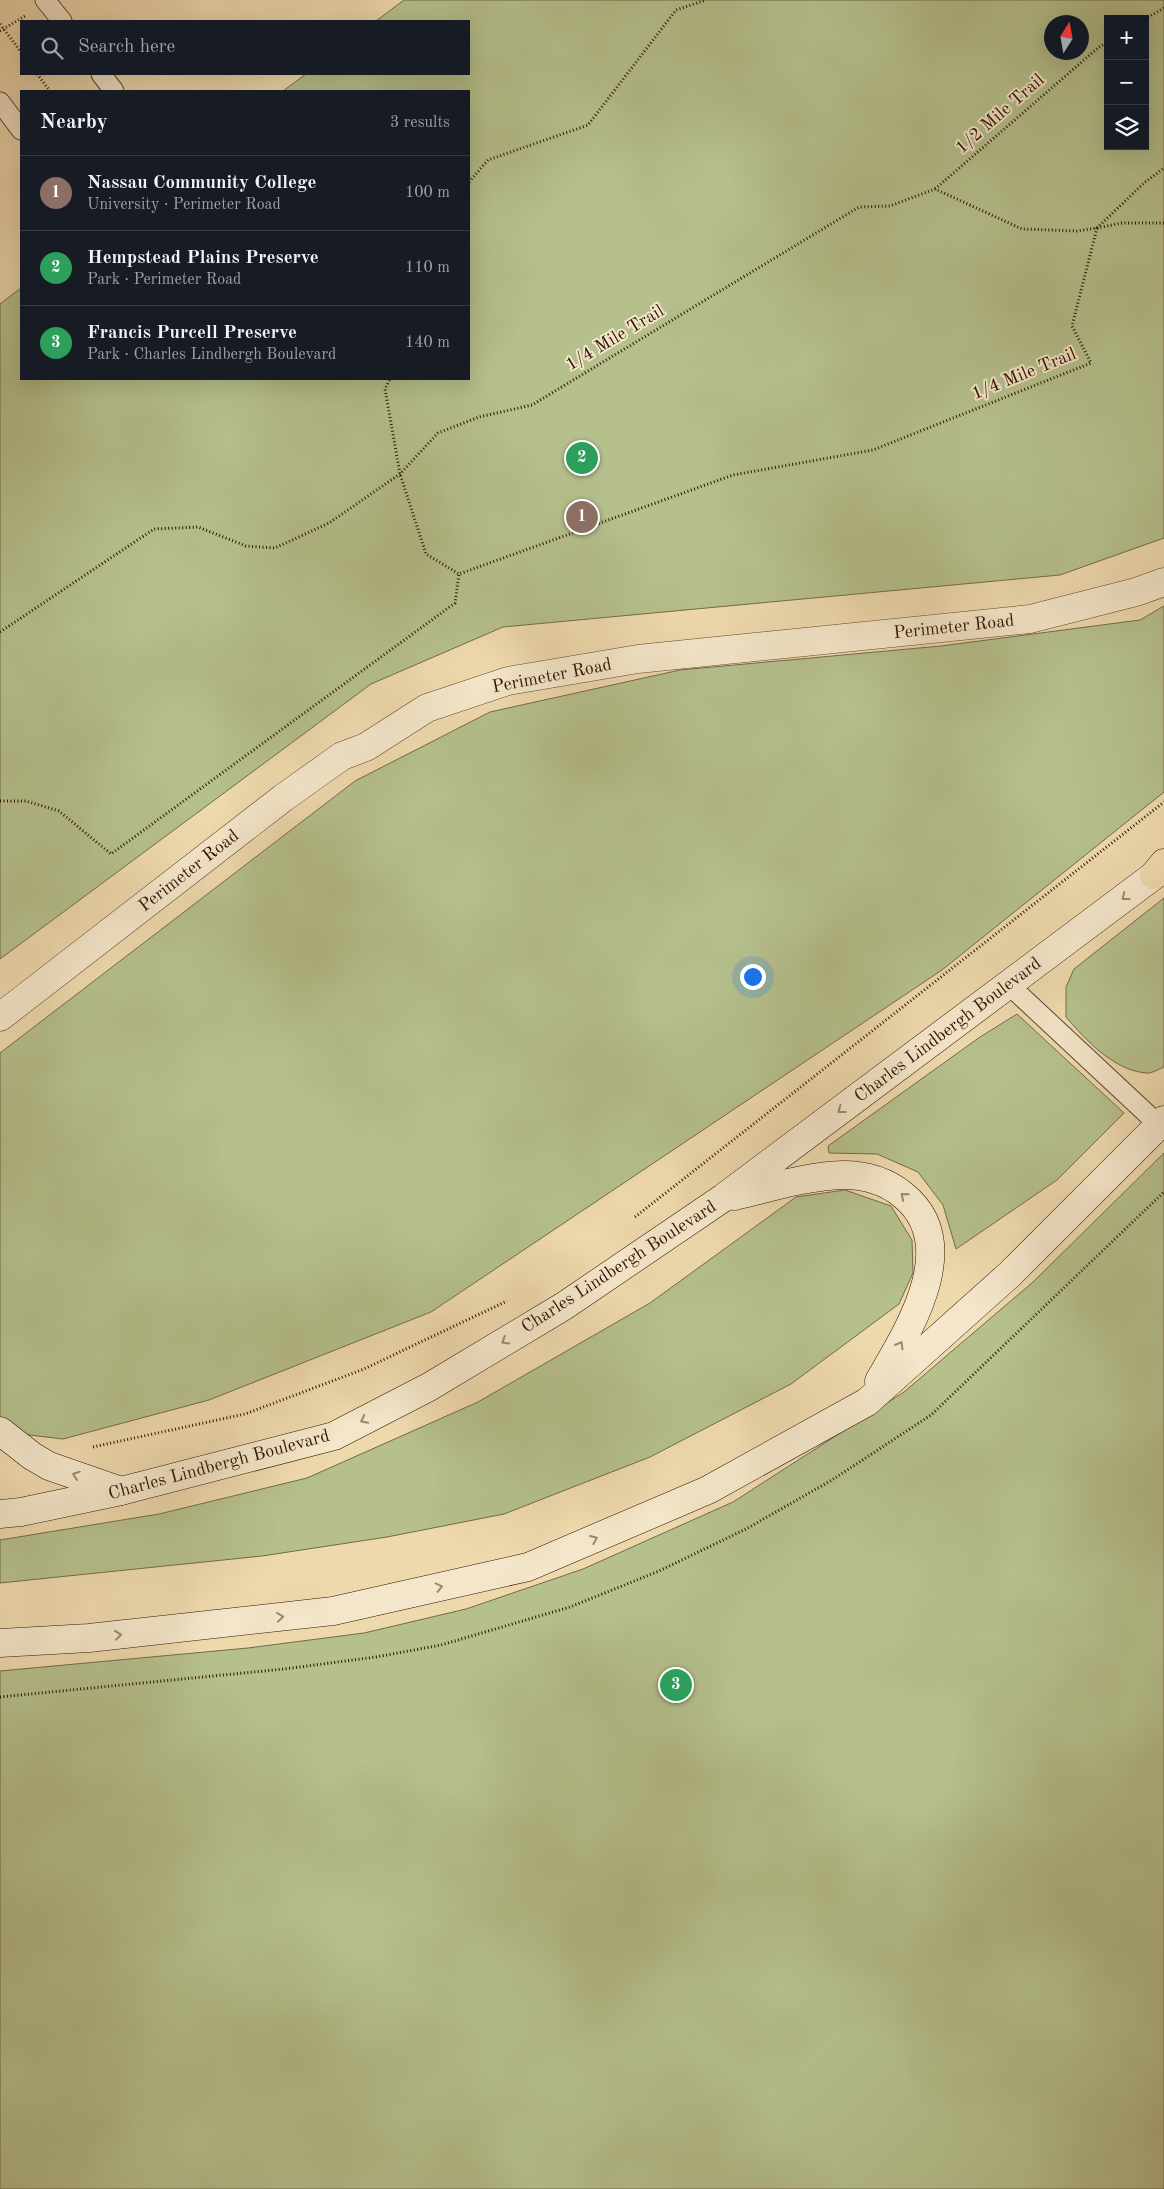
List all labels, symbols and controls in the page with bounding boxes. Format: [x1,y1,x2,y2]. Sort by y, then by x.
north arrow [1044,15,1089,60]
map controls [1104,15,1149,150]
button: + [1104,15,1149,60]
search box [20,20,470,75]
icon: search [38,34,66,62]
text: Search here [78,38,175,57]
button: − [1104,60,1149,105]
street label: 1/2 Mile Trail [952,71,1048,157]
button: layers [1104,105,1149,150]
text: Nearby [40,112,108,133]
text: 3 results [390,115,450,131]
text: Nassau Community College [87,174,317,193]
text: 1 [51,185,61,201]
text: 100 m [405,185,450,201]
text: University · Perimeter Road [87,197,281,213]
text: Hempstead Plains Preserve [87,249,319,268]
text: 2 [51,260,61,276]
text: 110 m [405,260,450,276]
text: Park · Perimeter Road [87,272,241,288]
street label: 1/4 Mile Trail [563,302,667,374]
text: Francis Purcell Preserve [87,324,297,343]
text: 3 [51,335,61,351]
text: 140 m [405,335,450,351]
street label: 1/4 Mile Trail [969,345,1079,403]
text: Park · Charles Lindbergh Boulevard [87,347,336,363]
pin: 2 [566,439,598,477]
pin: 1 [566,498,598,536]
street label: Perimeter Road [893,612,1015,642]
street label: Perimeter Road [491,656,613,696]
street label: Perimeter Road [136,827,242,915]
one-way arrow [1122,892,1131,900]
street label: Charles Lindbergh Boulevard [851,954,1045,1106]
your location [740,964,766,990]
one-way arrow [837,1104,847,1113]
one-way arrow [901,1193,910,1202]
street label: Charles Lindbergh Boulevard [518,1197,720,1337]
one-way arrow [502,1334,511,1344]
one-way arrow [893,1341,903,1350]
one-way arrow [360,1414,369,1424]
street label: Charles Lindbergh Boulevard [106,1427,332,1503]
one-way arrow [72,1471,81,1481]
one-way arrow [589,1535,598,1546]
one-way arrow [435,1582,444,1593]
one-way arrow [276,1612,284,1623]
one-way arrow [115,1630,123,1641]
pin: 3 [660,1666,692,1704]

